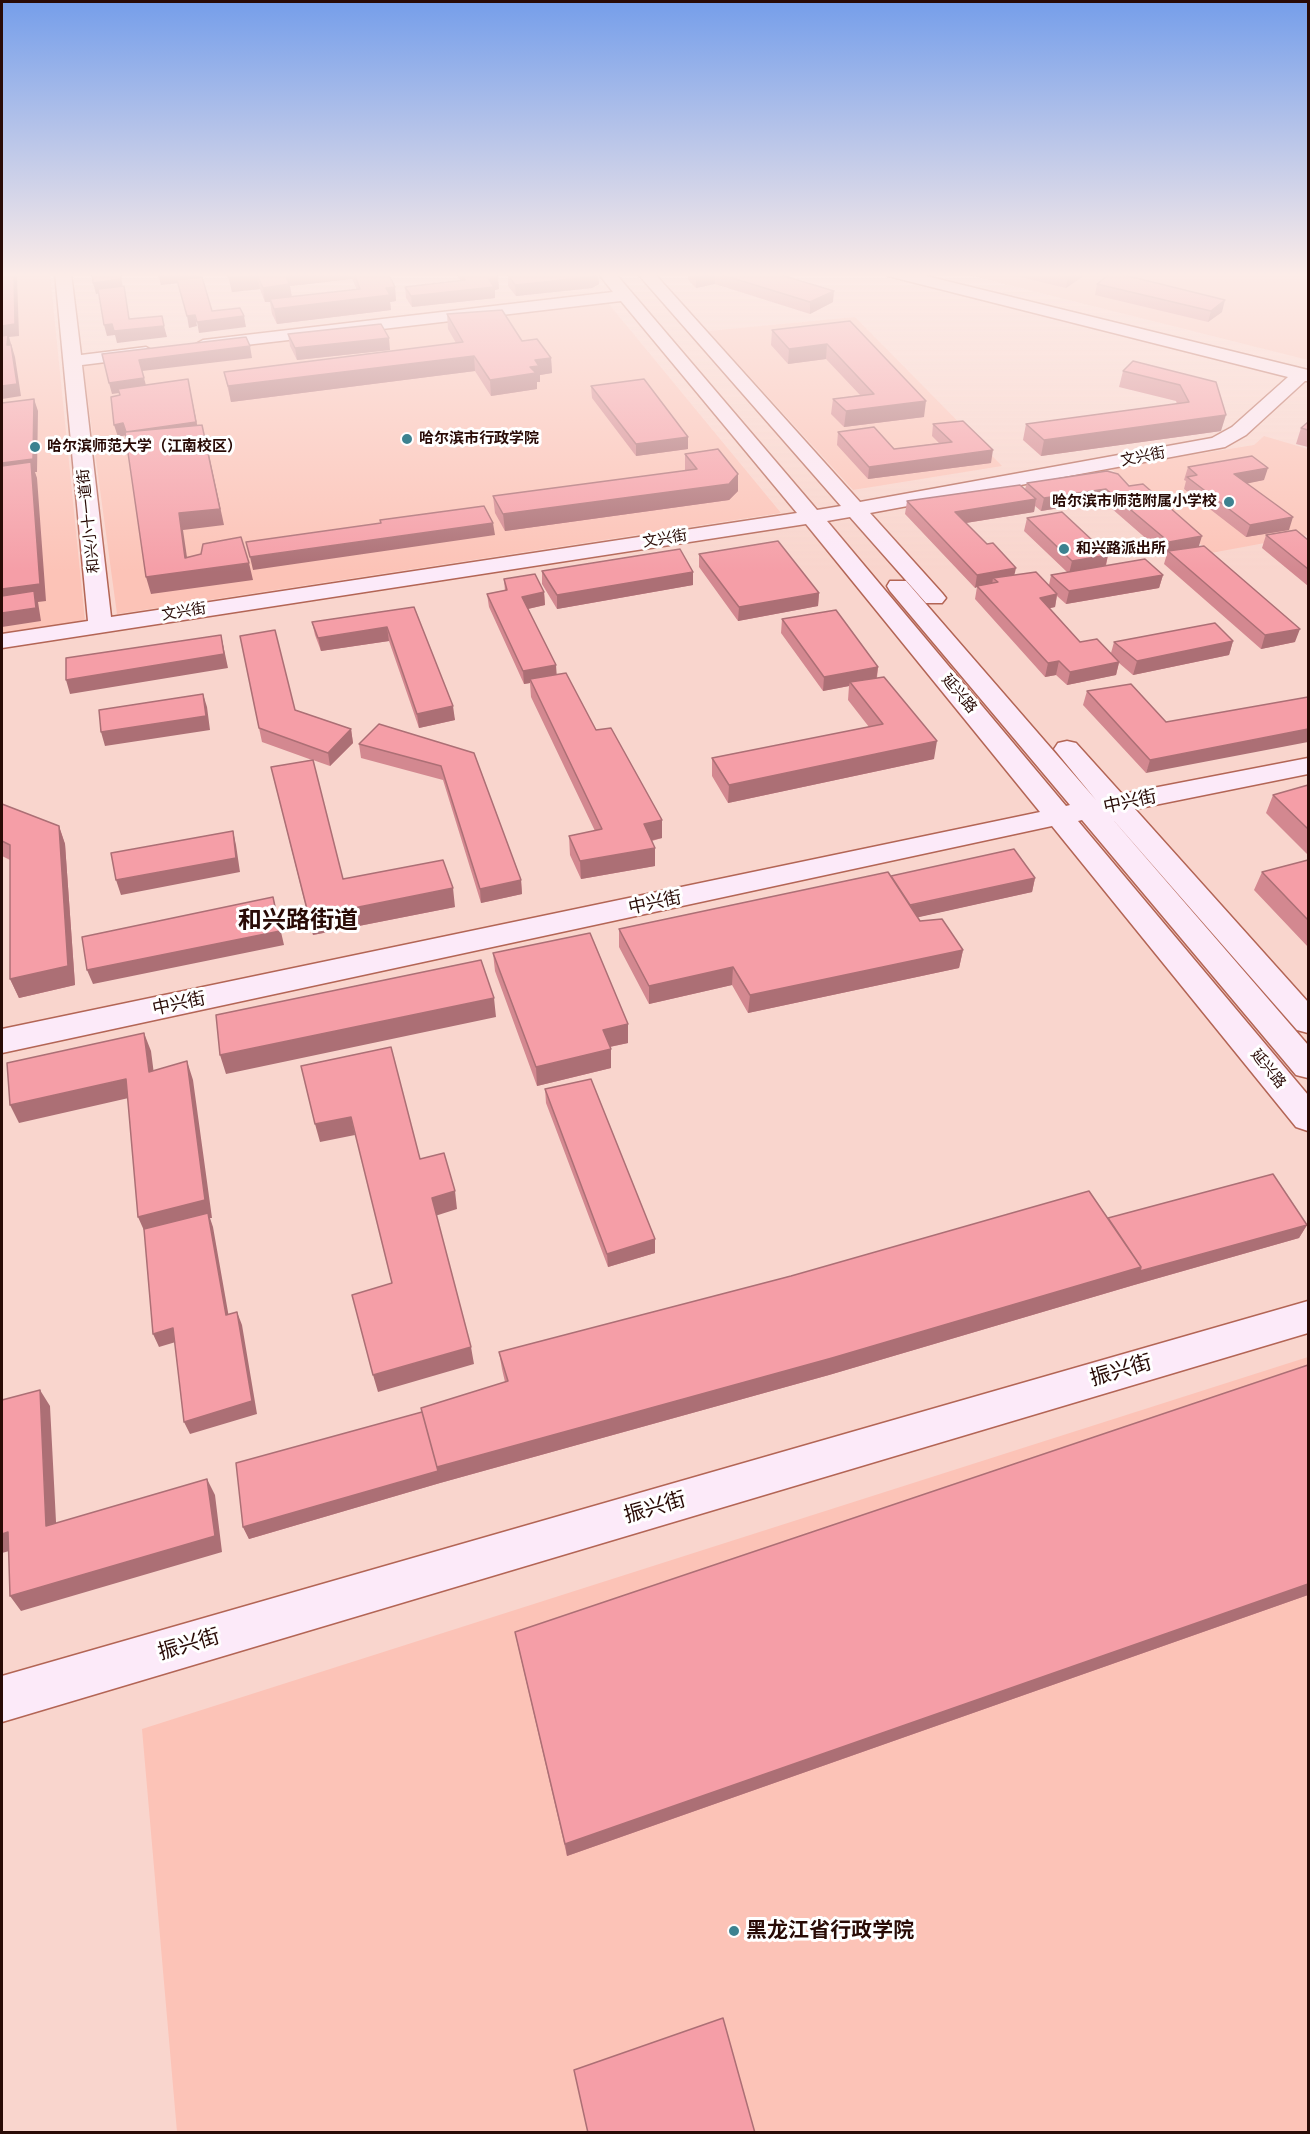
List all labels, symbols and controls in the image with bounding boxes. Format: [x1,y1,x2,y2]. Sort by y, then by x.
place label: 哈尔滨市行政学院 [419,430,539,448]
marker: 哈尔滨市行政学院 [400,432,414,446]
place label: 哈尔滨师范大学（江南校区） [47,438,242,456]
marker: 哈尔滨师范大学（江南校区） [28,440,42,454]
street label: 文兴街 [1119,444,1167,470]
street label: 和兴小十一道街 [75,468,103,574]
place label: 哈尔滨市师范附属小学校 [1052,493,1217,511]
marker: 哈尔滨市师范附属小学校 [1222,495,1236,509]
street label: 文兴街 [641,527,689,551]
place label: 和兴路派出所 [1076,540,1166,558]
marker: 和兴路派出所 [1057,542,1071,556]
street label: 文兴街 [160,600,208,624]
street label: 延兴路 [938,671,980,717]
street label: 中兴街 [1101,786,1159,818]
street label: 中兴街 [626,887,684,919]
district label: 和兴路街道 [238,907,358,935]
street label: 中兴街 [150,988,208,1020]
street label: 延兴路 [1247,1046,1289,1092]
street label: 振兴街 [1087,1350,1155,1392]
street label: 振兴街 [621,1487,689,1529]
street label: 振兴街 [155,1624,223,1666]
place label: 黑龙江省行政学院 [746,1918,914,1944]
marker: 黑龙江省行政学院 [727,1924,741,1938]

